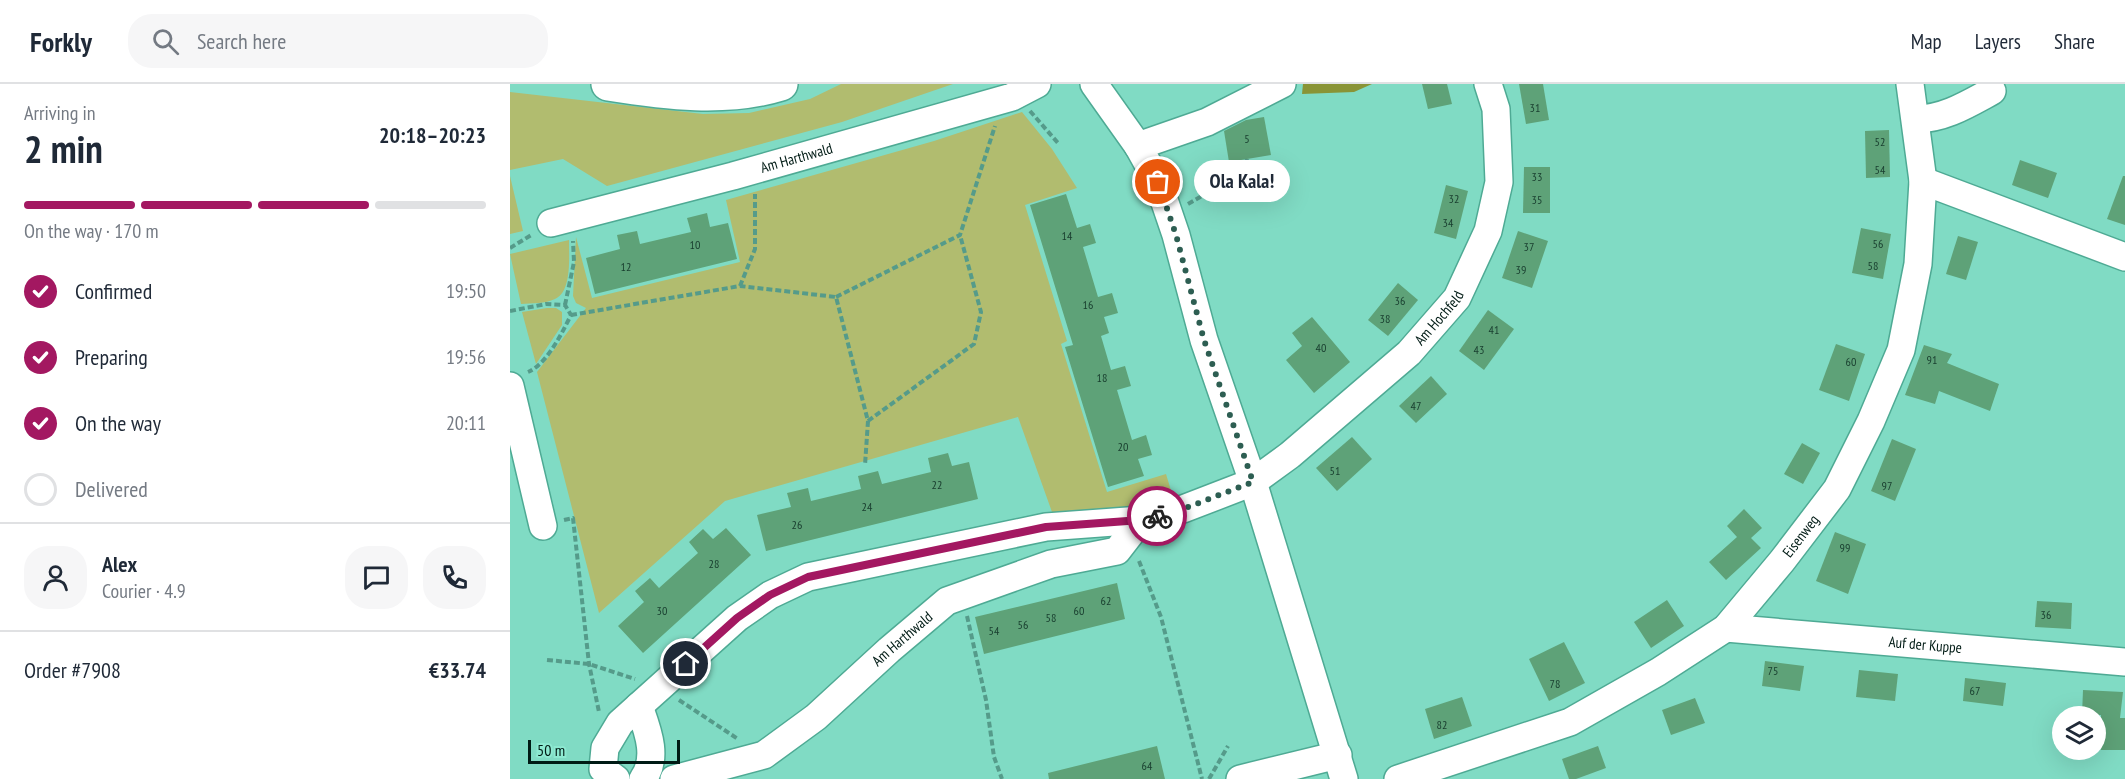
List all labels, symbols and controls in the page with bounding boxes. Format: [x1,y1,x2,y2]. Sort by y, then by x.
search box [128,14,548,68]
text: Forkly [30,23,92,60]
icon: search [149,25,182,58]
text: Search here [197,27,286,55]
text: Map [1911,28,1942,55]
text: Layers [1975,28,2021,55]
text: Share [2054,28,2095,55]
text: Arriving in [24,100,96,126]
house number: 31 [1530,100,1540,115]
text: 20:18–20:23 [379,121,486,149]
text: 2 min [24,123,103,174]
house number: 5 [1244,131,1250,146]
house number: 52 [1875,134,1885,149]
street label: Am Harthwald [758,138,835,177]
pin [1132,156,1183,207]
callout: Ola Kala! [1194,161,1290,203]
house number: 54 [1875,162,1886,177]
icon: bag [1141,165,1174,198]
text: Ola Kala! [1210,168,1274,194]
house number: 33 [1532,169,1542,184]
house number: 32 [1449,191,1459,206]
house number: 35 [1532,192,1542,207]
house number: 34 [1443,215,1454,230]
text: On the way · 170 m [24,218,159,244]
house number: 14 [1062,228,1073,243]
house number: 56 [1873,236,1883,251]
house number: 10 [690,237,700,252]
house number: 37 [1524,239,1534,254]
house number: 58 [1868,258,1878,273]
house number: 12 [621,259,631,274]
house number: 39 [1516,262,1526,277]
icon: check [24,275,57,308]
text: Confirmed [75,277,152,305]
text: 19:50 [446,278,486,304]
street label: Am Hochfeld [1410,288,1468,349]
house number: 36 [1395,293,1405,308]
house number: 16 [1083,297,1093,312]
house number: 38 [1380,311,1390,326]
house number: 41 [1489,322,1499,337]
house number: 40 [1316,340,1326,355]
icon: check [24,341,57,374]
house number: 43 [1474,342,1484,357]
text: Preparing [75,343,148,371]
text: 19:56 [446,344,486,370]
house number: 91 [1927,352,1937,367]
house number: 60 [1846,354,1856,369]
house number: 18 [1097,370,1107,385]
house number: 47 [1411,398,1421,413]
icon: check [24,407,57,440]
text: On the way [75,409,161,437]
text: 20:11 [446,410,486,436]
house number: 20 [1118,439,1128,454]
house number: 51 [1330,463,1340,478]
text: Delivered [75,475,148,503]
house number: 22 [932,477,942,492]
house number: 97 [1882,478,1892,493]
courier [1127,486,1187,546]
house number: 24 [862,499,873,514]
icon: bike [1141,500,1174,533]
street label: Eisenweg [1778,511,1823,561]
house number: 26 [792,517,802,532]
house number: 99 [1840,540,1850,555]
button: person [24,546,87,609]
button: chat [345,546,408,609]
button: phone [423,546,486,609]
text: Alex [102,550,137,578]
house number: 28 [709,556,719,571]
text: Courier · 4.9 [102,578,186,604]
house number: 62 [1101,593,1111,608]
house number: 30 [657,603,667,618]
house number: 60 [1074,603,1084,618]
street label: Am Harthwald [868,607,936,670]
house number: 36 [2041,607,2051,622]
house number: 58 [1046,610,1056,625]
house number: 56 [1018,617,1028,632]
house number: 54 [989,623,1000,638]
street label: Auf der Kuppe [1888,632,1963,657]
pin [660,638,711,689]
icon: home [669,647,702,680]
text: Order #7908 [24,656,121,684]
text: €33.74 [429,656,486,684]
house number: 75 [1768,663,1778,678]
house number: 78 [1550,676,1560,691]
house number: 67 [1970,683,1980,698]
map controls [2052,706,2106,760]
button: layers [2052,706,2106,760]
house number: 82 [1437,717,1447,732]
scale bar [528,737,680,764]
text: 50 m [537,740,565,760]
house number: 64 [1142,758,1153,773]

